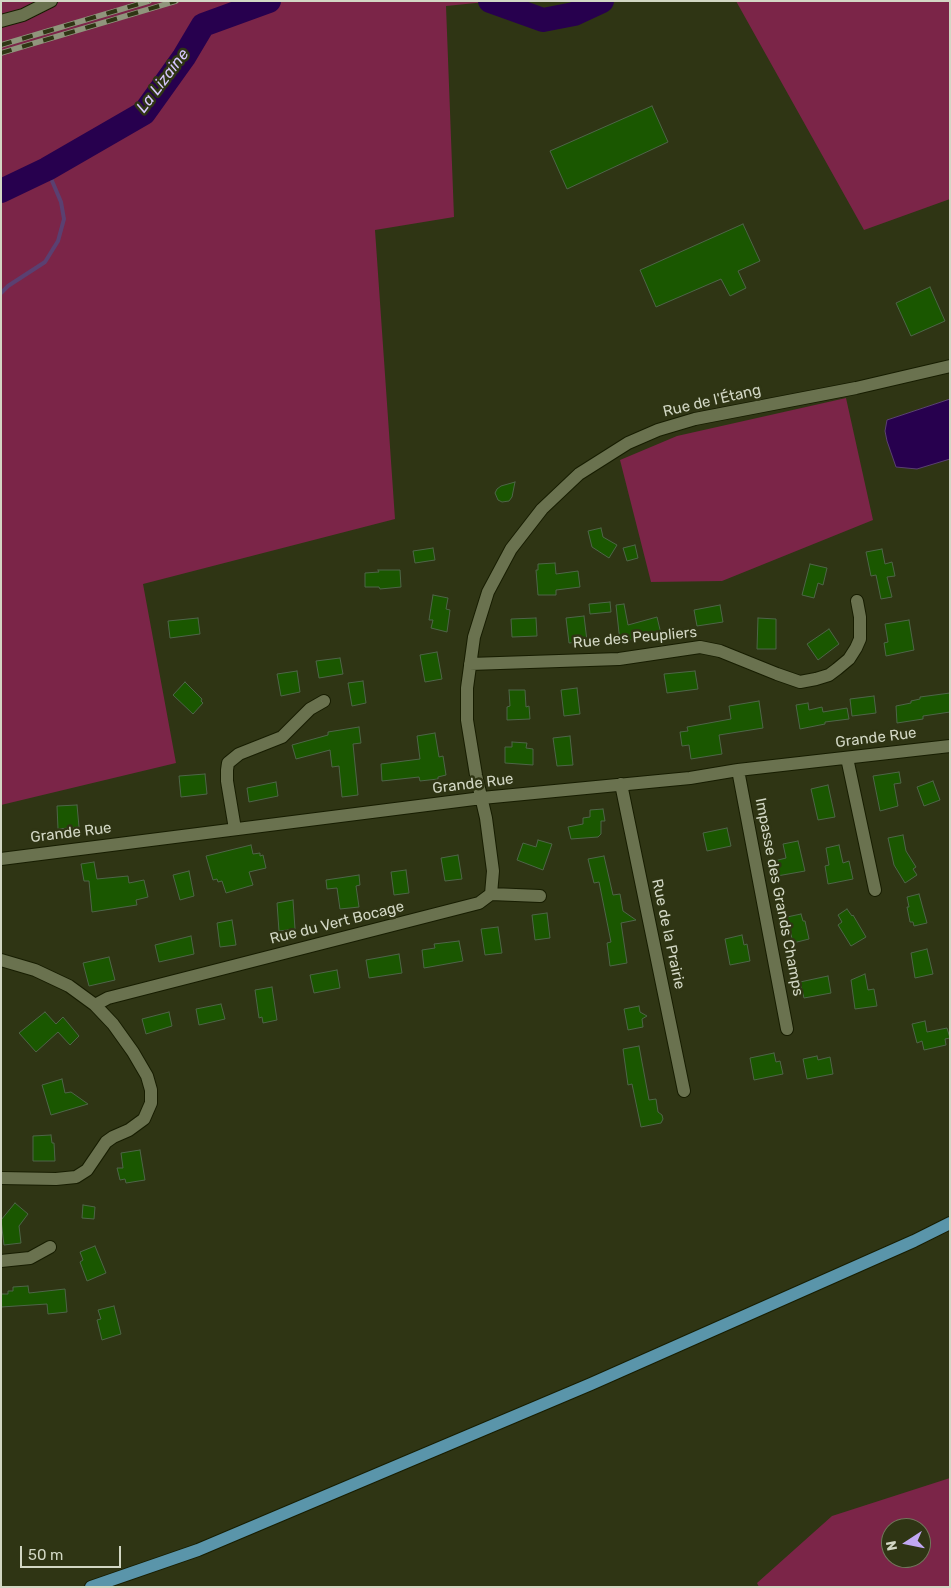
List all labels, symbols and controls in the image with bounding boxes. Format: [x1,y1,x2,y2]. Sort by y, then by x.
water label: La Lizaine [133,45,193,117]
street label: Rue de l'Étang [661,381,763,421]
street label: Rue des Peupliers [572,624,698,652]
street label: Grande Rue [834,724,918,752]
street label: Grande Rue [431,770,515,798]
street label: Impasse des Grands Champs [751,796,807,998]
street label: Grande Rue [29,819,113,847]
street label: Rue de la Prairie [648,877,688,991]
street label: Rue du Vert Bocage [268,898,406,948]
north arrow [881,1518,931,1568]
scale bar [22,1536,124,1568]
text: N [882,1539,901,1552]
text: 50 m [28,1546,63,1564]

